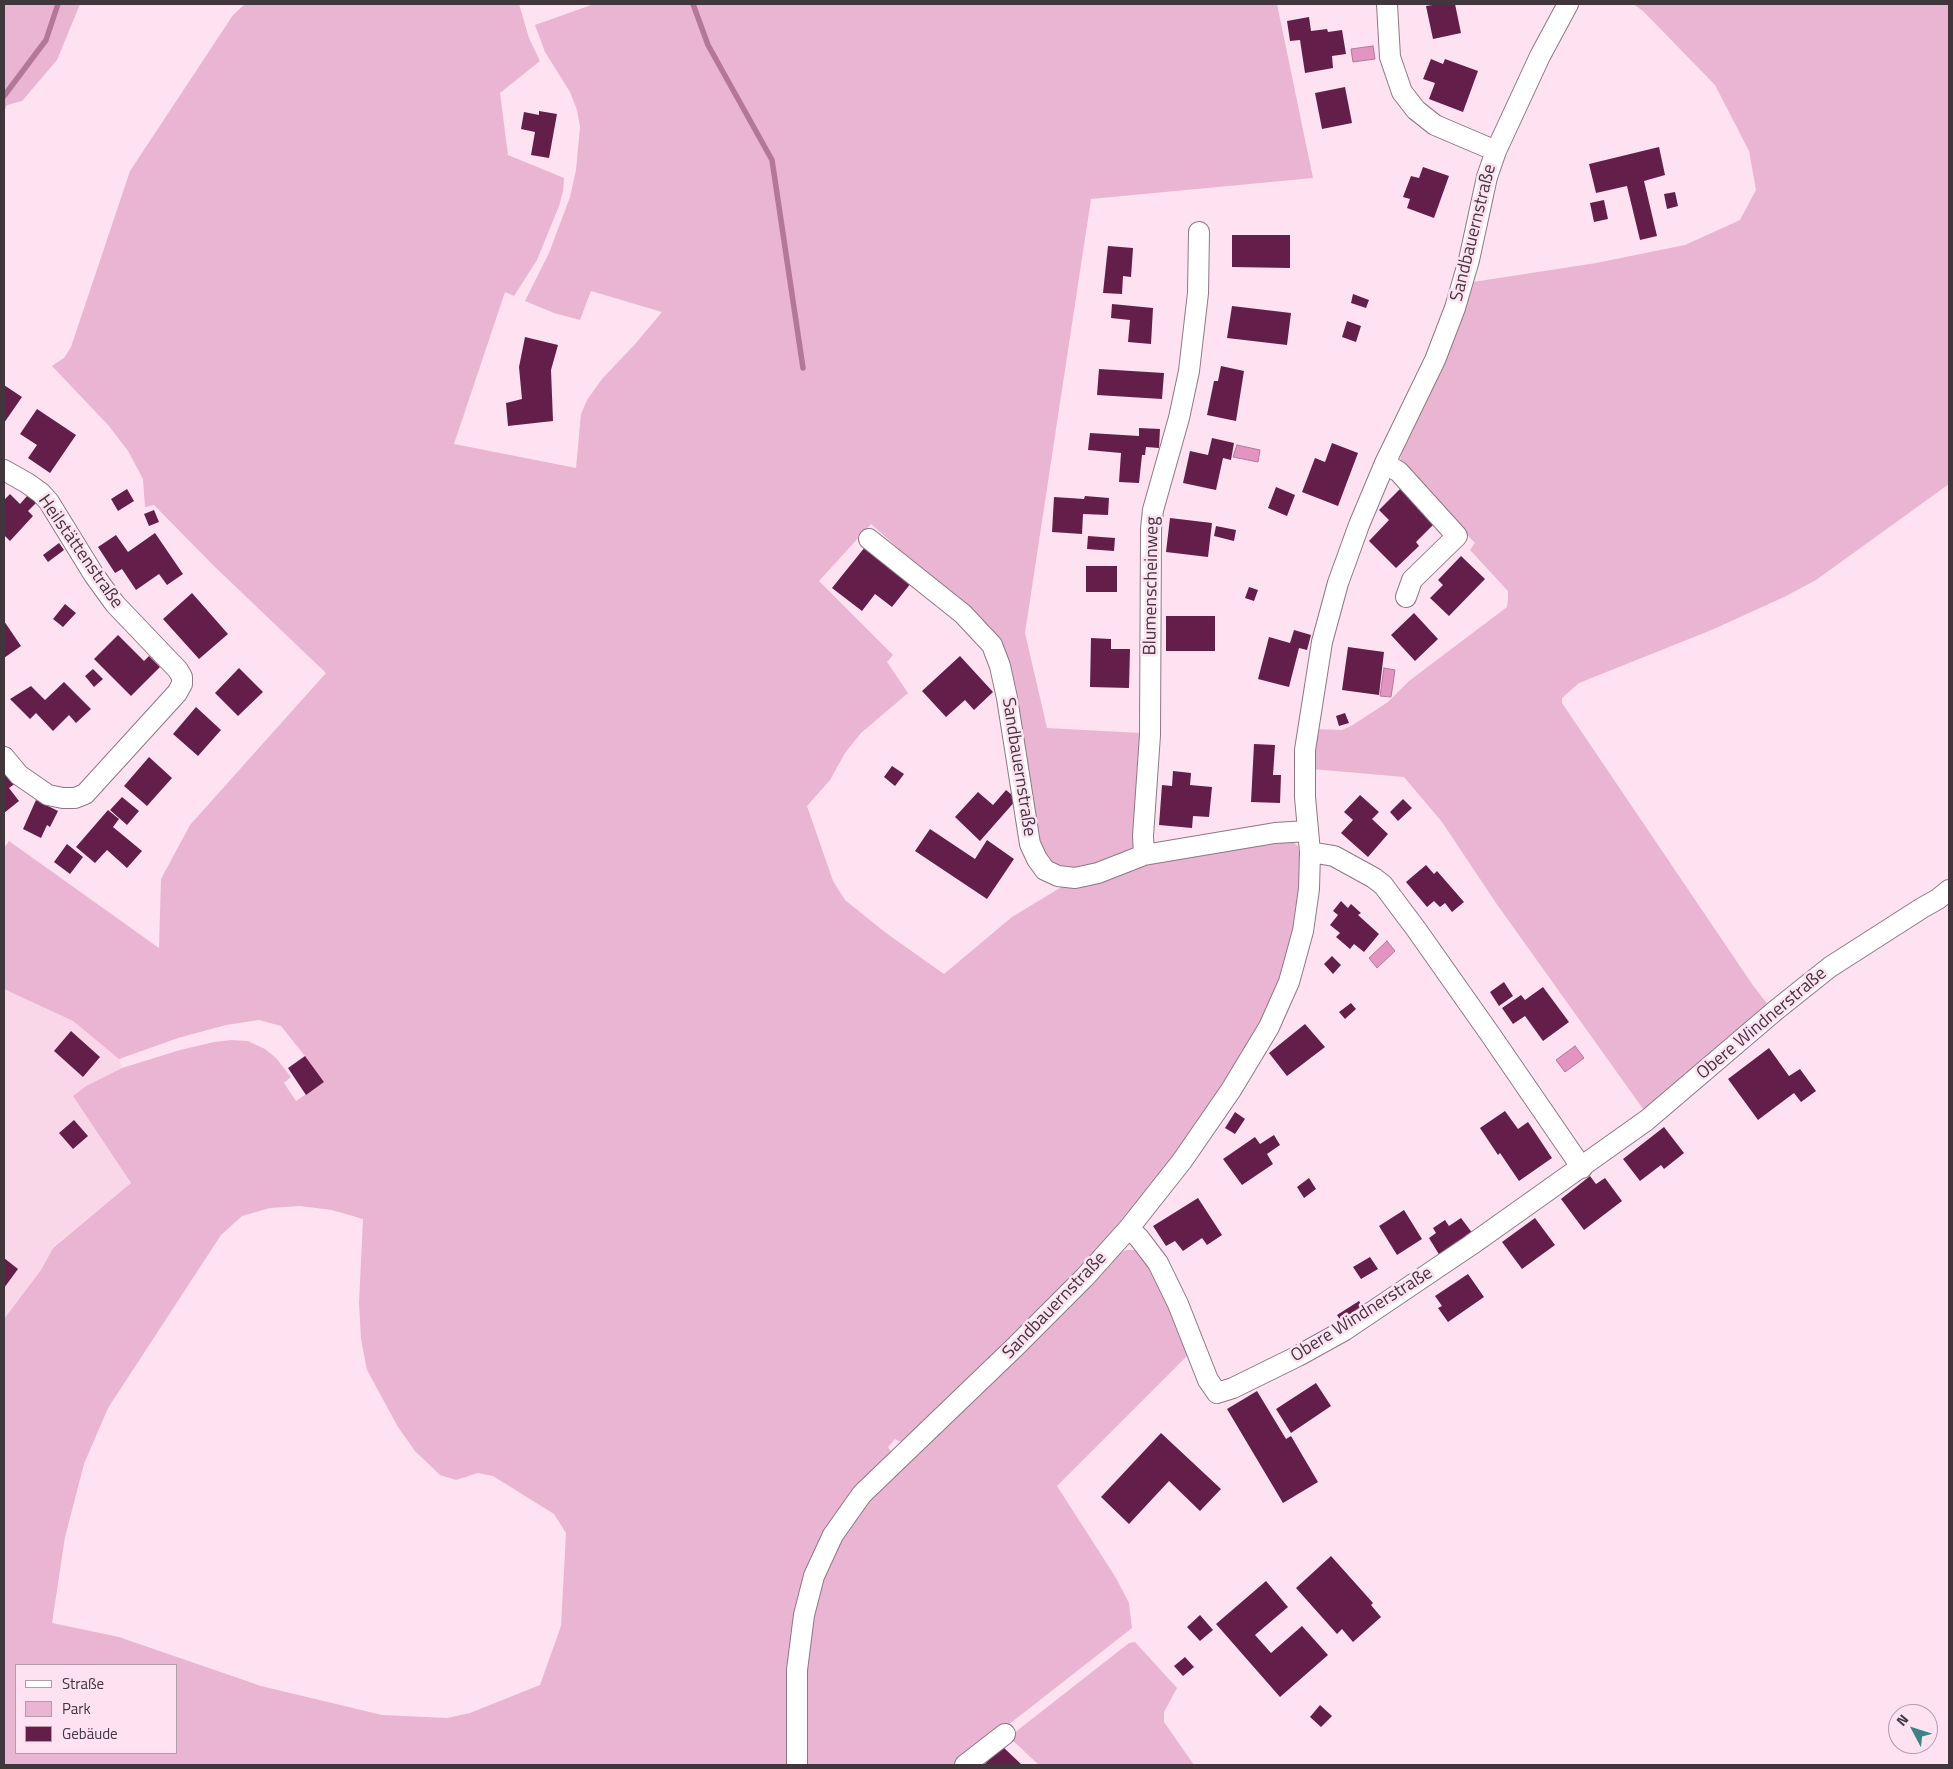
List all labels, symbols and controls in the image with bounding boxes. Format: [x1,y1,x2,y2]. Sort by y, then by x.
street label: Sandbauernstraße [1447,162,1501,304]
street label: Heilstättenstraße [33,491,127,613]
street label: Blumenscheinweg [1140,516,1164,656]
street label: Sandbauernstraße [996,696,1040,838]
street label: Obere Windnerstraße [1693,963,1831,1085]
street label: Sandbauernstraße [998,1248,1112,1364]
street label: Obere Windnerstraße [1287,1263,1437,1367]
legend [15,1664,178,1754]
text: Straße [62,1672,104,1695]
text: Park [62,1697,91,1720]
north arrow [1888,1704,1938,1754]
text: N [1891,1709,1913,1730]
text: Gebäude [62,1722,118,1745]

